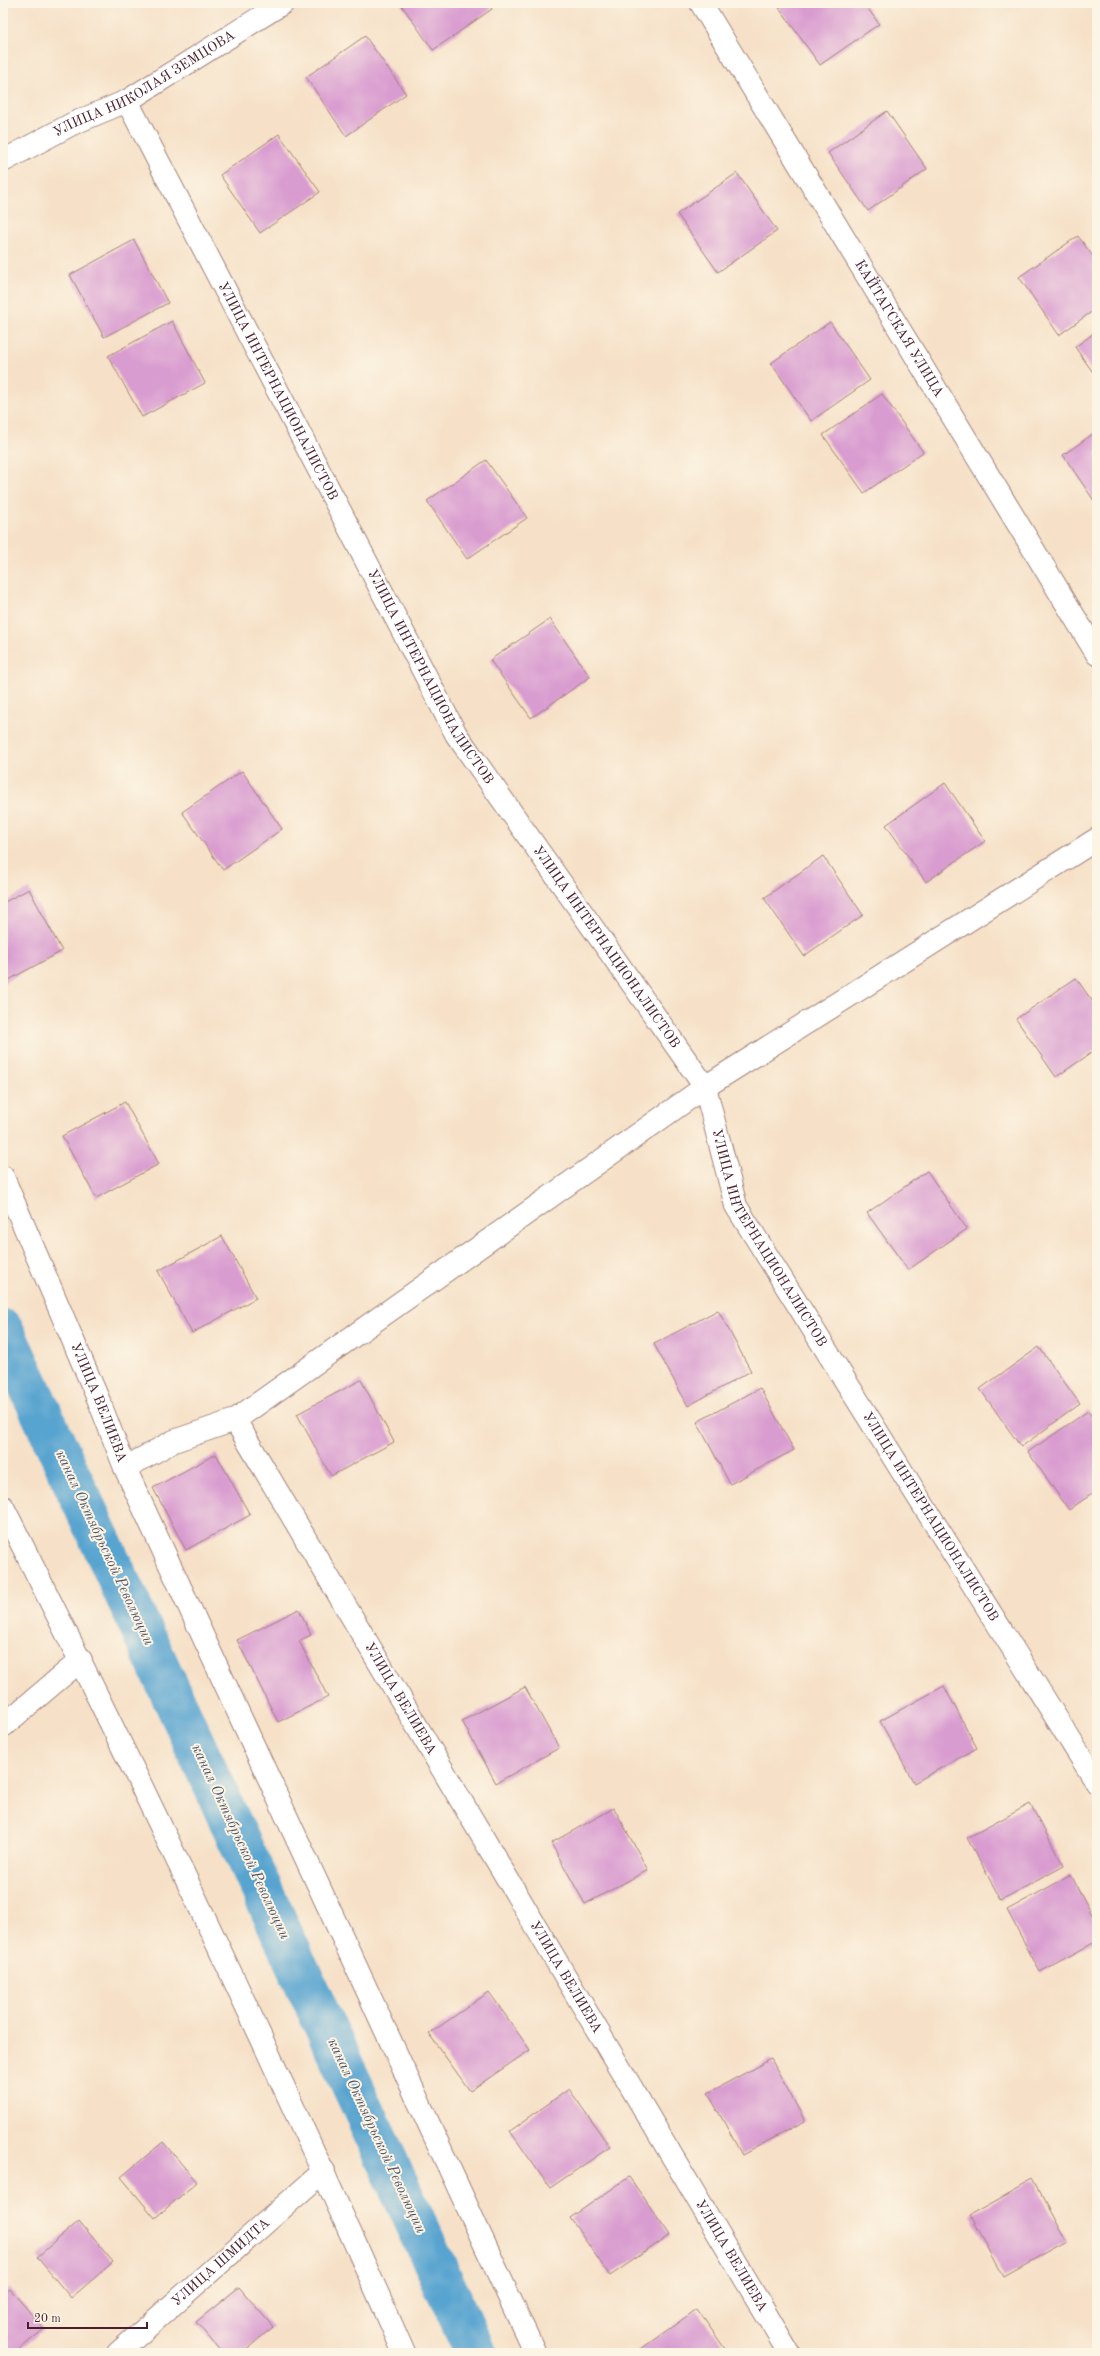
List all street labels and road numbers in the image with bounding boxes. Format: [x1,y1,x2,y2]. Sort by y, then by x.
street label: УЛИЦА НИКОЛАЯ ЗЕМЦОВА [51,28,238,140]
street label: КАЙТАГСКАЯ УЛИЦА [852,258,946,400]
street label: УЛИЦА ИНТЕРНАЦИОНАЛИСТОВ [215,280,340,503]
street label: УЛИЦА ИНТЕРНАЦИОНАЛИСТОВ [365,567,496,787]
street label: УЛИЦА ИНТЕРНАЦИОНАЛИСТОВ [530,843,682,1051]
street label: УЛИЦА ИНТЕРНАЦИОНАЛИСТОВ [709,1128,829,1349]
street label: УЛИЦА ВЕЛИЕВА [68,1341,129,1464]
street label: УЛИЦА ИНТЕРНАЦИОНАЛИСТОВ [860,1410,1001,1624]
street label: УЛИЦА ВЕЛИЕВА [362,1640,439,1757]
street label: УЛИЦА ВЕЛИЕВА [527,1919,605,2036]
street label: УЛИЦА ВЕЛИЕВА [693,2197,770,2314]
street label: УЛИЦА ШМИДТА [169,2215,272,2309]

